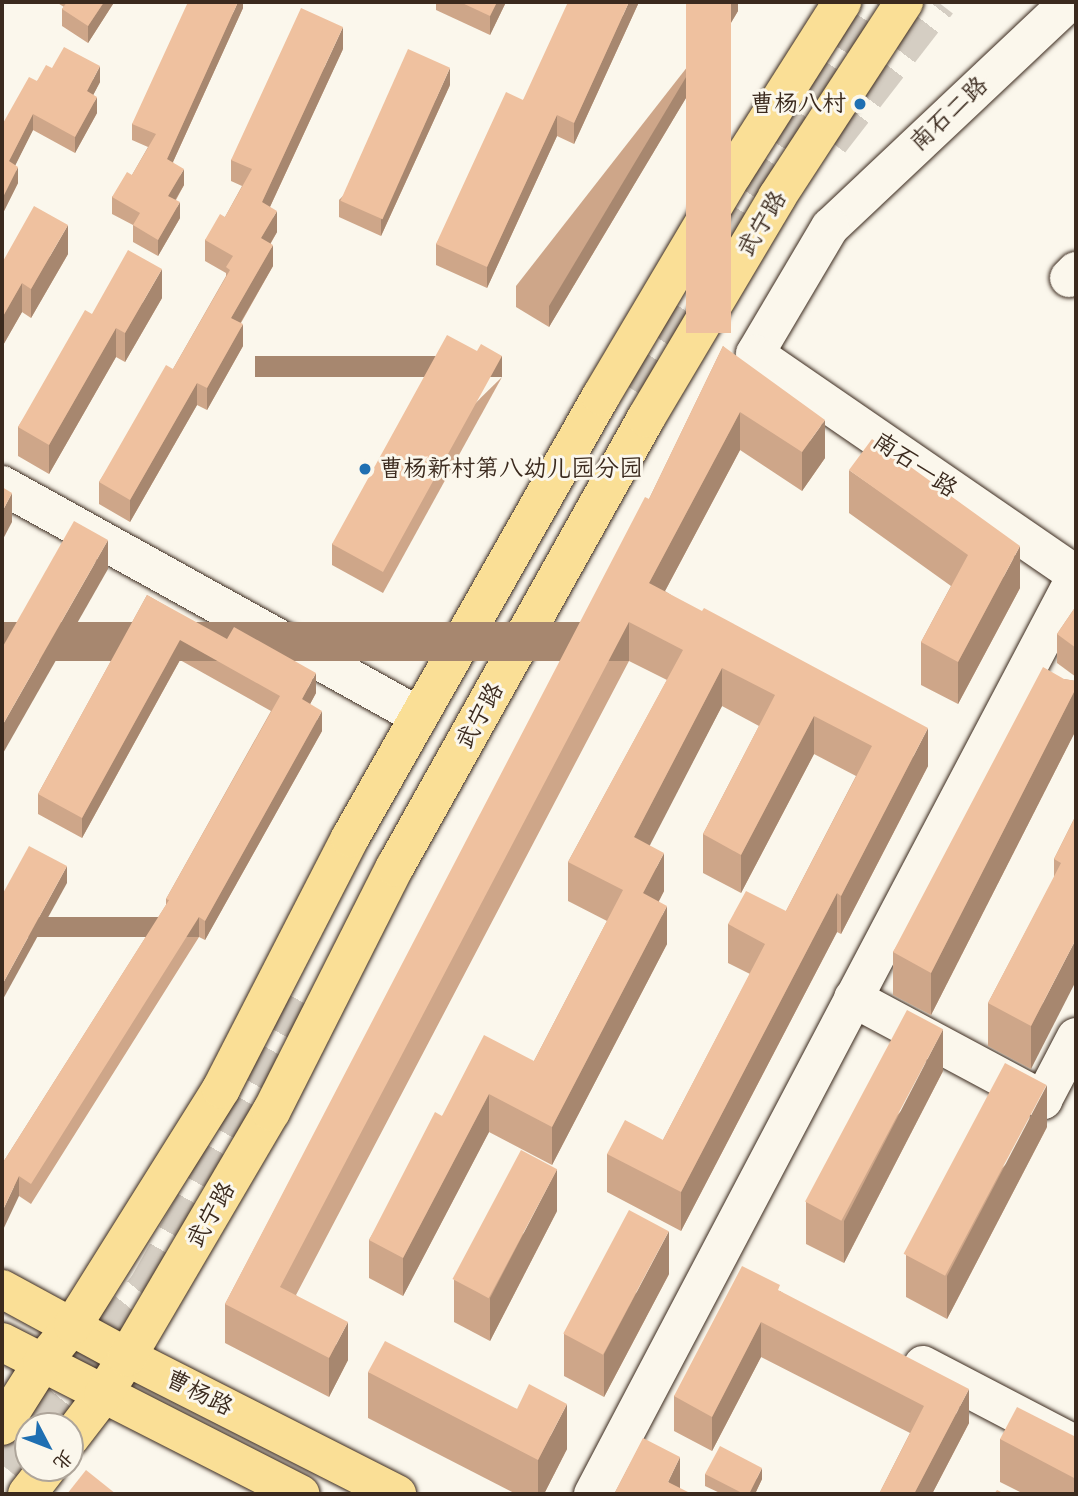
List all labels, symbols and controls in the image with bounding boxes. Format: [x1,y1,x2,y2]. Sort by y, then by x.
street label: 南石二路 [904,71,994,157]
place label: 曹杨八村 [750,90,846,118]
marker: 曹杨八村 [852,96,868,112]
street label: 武宁路 [731,186,793,262]
street label: 南石一路 [867,426,963,504]
place label: 曹杨新村第八幼儿园分园 [379,455,643,483]
marker: 曹杨新村第八幼儿园分园 [357,461,373,477]
street label: 武宁路 [450,678,510,754]
street label: 武宁路 [181,1177,241,1253]
street label: 曹杨路 [160,1364,238,1422]
north arrow [14,1412,84,1482]
text: 北 [49,1445,78,1474]

